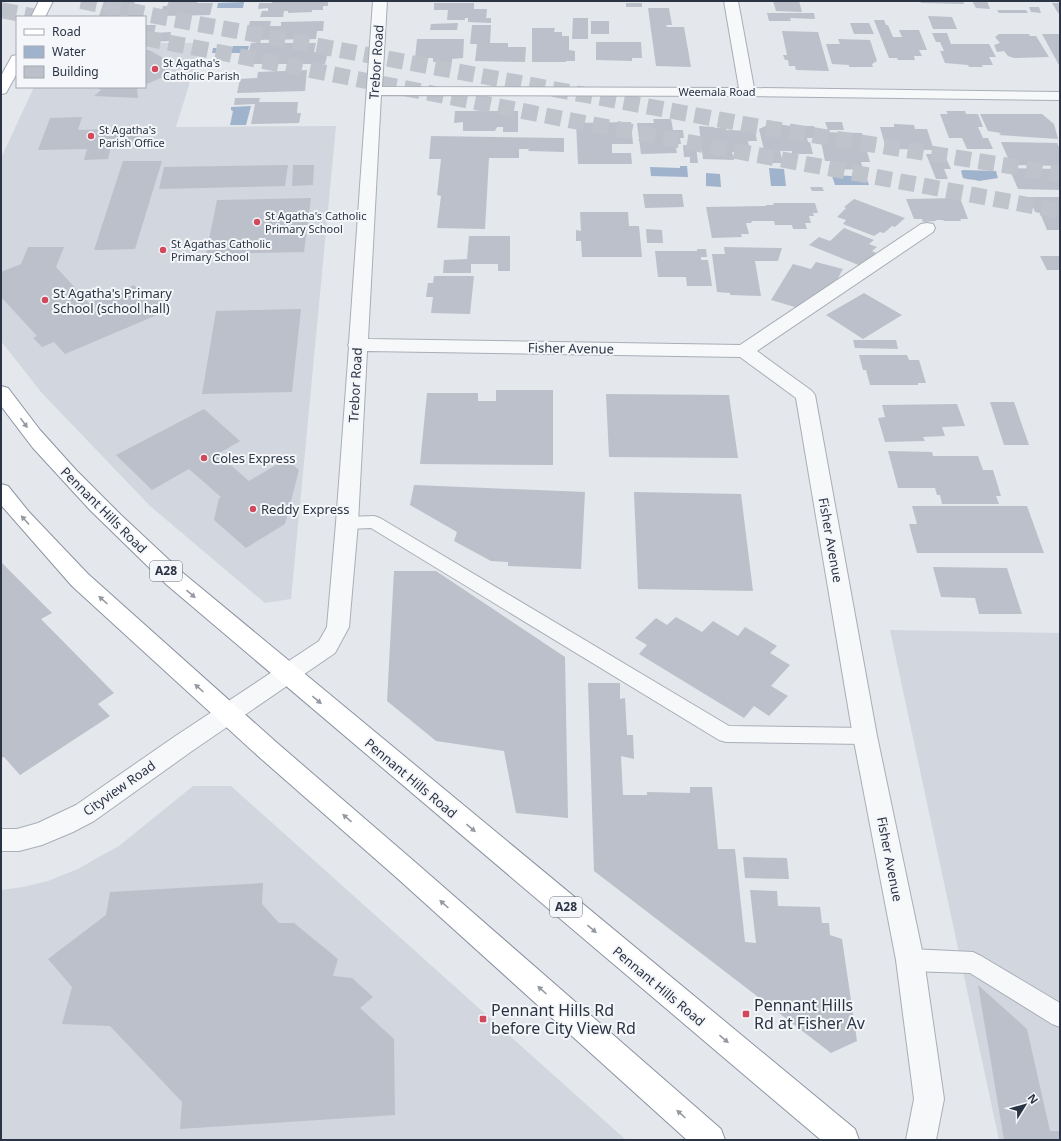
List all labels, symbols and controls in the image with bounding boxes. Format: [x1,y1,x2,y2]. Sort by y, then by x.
legend [16,16,146,88]
text: Road [52,23,81,40]
street label: Trebor Road [364,24,388,100]
text: Water [52,43,86,60]
place label: St Agatha's Catholic Parish [163,55,240,83]
text: Building [52,63,99,80]
marker: St Agatha's Catholic Parish [150,64,160,74]
street label: Weemala Road [678,84,756,99]
place label: St Agatha's Parish Office [99,122,165,150]
marker: St Agatha's Parish Office [86,131,96,141]
place label: St Agatha's Catholic Primary School [265,208,366,236]
marker: St Agatha's Catholic Primary School [252,217,262,227]
place label: St Agathas Catholic Primary School [171,236,270,264]
marker: St Agathas Catholic Primary School [158,245,168,255]
place label: St Agatha's Primary School (school hall) [53,284,172,317]
marker: St Agatha's Primary School (school hall) [40,295,50,305]
street label: Fisher Avenue [528,338,614,358]
street label: Trebor Road [344,347,366,423]
one-way arrow [20,418,28,428]
place label: Coles Express [212,449,295,467]
marker: Coles Express [199,453,209,463]
street label: Pennant Hills Road [57,463,151,557]
street label: Fisher Avenue [815,496,847,584]
place label: Reddy Express [261,500,349,518]
marker: Reddy Express [248,504,258,514]
one-way arrow [20,515,29,525]
road number: A28 [150,561,182,581]
one-way arrow [186,589,196,598]
one-way arrow [98,596,108,605]
one-way arrow [194,683,204,692]
one-way arrow [312,695,323,704]
street label: Pennant Hills Road [361,734,461,822]
street label: Cityview Road [79,756,159,820]
one-way arrow [342,814,352,823]
street label: Fisher Avenue [873,815,907,903]
one-way arrow [465,823,476,832]
road number: A28 [550,897,582,917]
one-way arrow [440,900,449,909]
one-way arrow [587,925,597,934]
street label: Pennant Hills Road [609,942,709,1030]
one-way arrow [536,986,547,995]
place label: Pennant Hills Rd at Fisher Av [754,994,866,1034]
place label: Pennant Hills Rd before City View Rd [491,999,636,1039]
marker: Pennant Hills Rd at Fisher Av [741,1009,751,1019]
marker: Pennant Hills Rd before City View Rd [478,1014,488,1024]
one-way arrow [719,1035,729,1044]
north arrow [1005,1085,1045,1125]
text: N [1025,1091,1042,1107]
one-way arrow [676,1110,685,1119]

